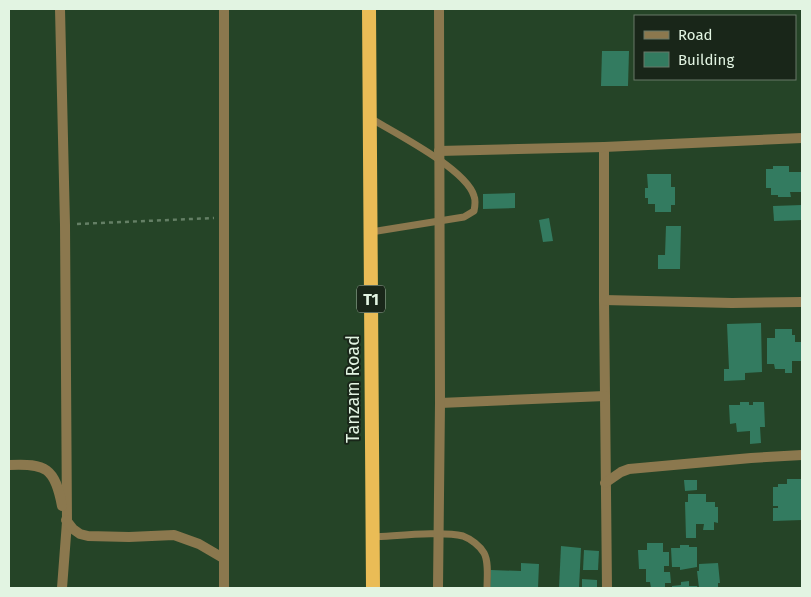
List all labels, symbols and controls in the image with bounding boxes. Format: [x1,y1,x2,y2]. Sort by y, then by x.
legend [634,15,796,80]
text: Road [678,26,713,44]
text: Building [678,51,734,69]
road number: T1 [357,286,385,312]
street label: Tanzam Road [342,335,364,443]

